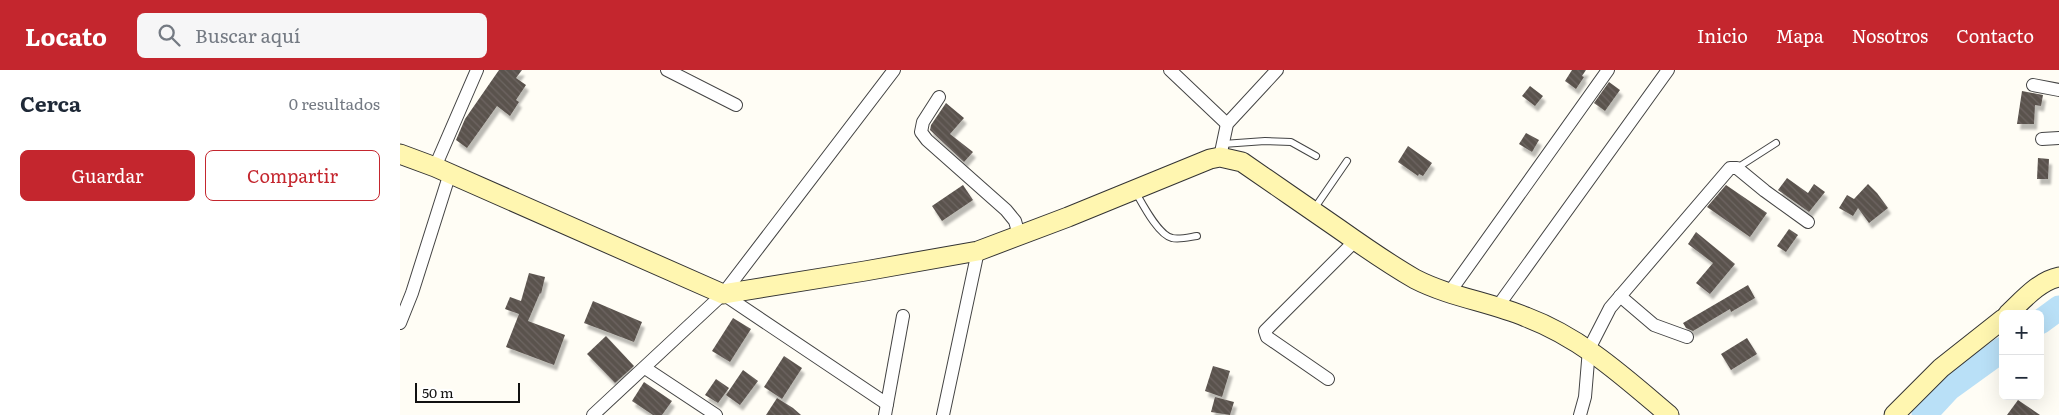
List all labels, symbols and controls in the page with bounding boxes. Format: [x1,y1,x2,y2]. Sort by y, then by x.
search box [137,13,487,58]
text: Locato [25,18,107,53]
icon: search [155,21,183,49]
text: Buscar aquí [195,21,300,49]
text: Inicio [1697,22,1748,49]
text: Mapa [1776,22,1824,49]
text: Nosotros [1852,22,1928,49]
text: Contacto [1956,22,2034,49]
text: Cerca [20,87,81,118]
text: 0 resultados [289,91,380,115]
button: Guardar [20,150,195,201]
button: Compartir [205,150,380,201]
map controls [1999,310,2044,400]
button: + [1999,310,2044,355]
button: − [1999,355,2044,400]
scale bar [415,380,520,403]
text: 50 m [422,382,454,402]

